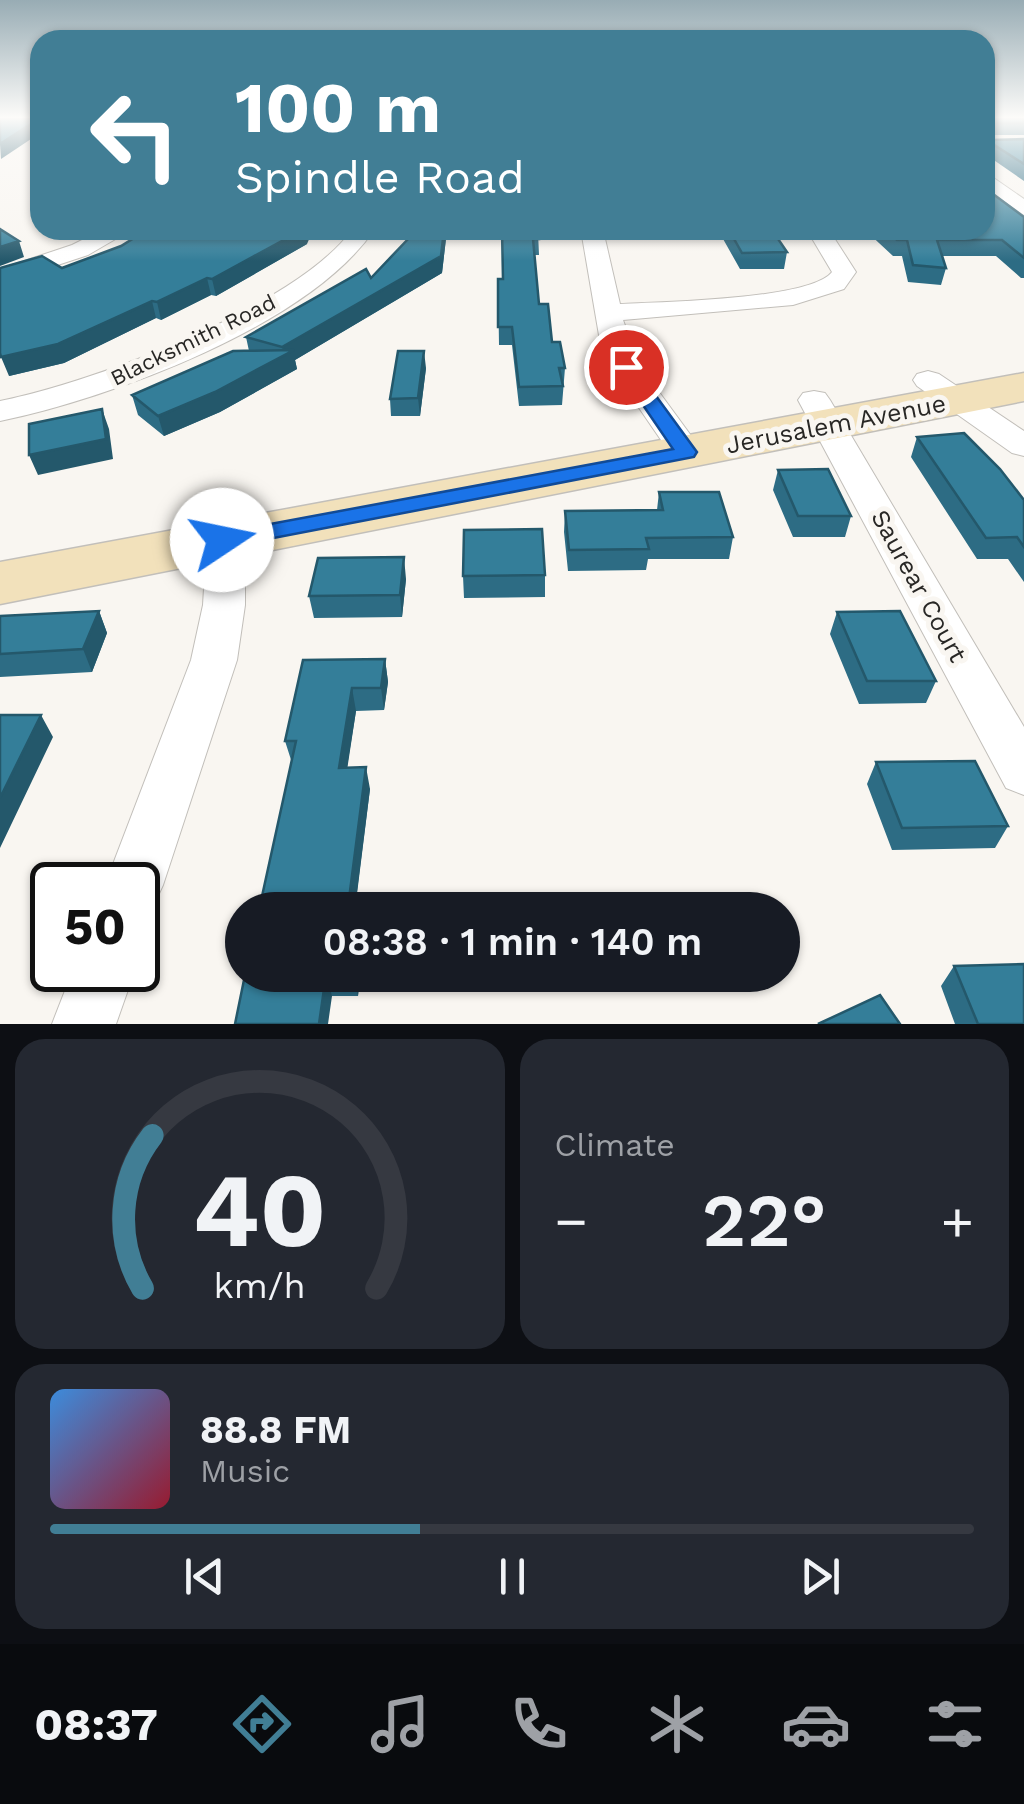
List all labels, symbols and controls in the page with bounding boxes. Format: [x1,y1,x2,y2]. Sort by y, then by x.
text: 100 m [235,67,441,149]
icon: left [70,70,200,200]
text: Spindle Road [235,151,525,204]
street label: Blacksmith Road [106,289,280,391]
pin [584,325,669,410]
icon: arrive [599,340,654,395]
street label: Jerusalem Avenue [724,388,948,460]
position arrow [170,488,274,592]
street label: Saurear Court [865,505,973,668]
speed limit sign: 50 [30,862,160,992]
text: 08:38 · 1 min · 140 m [323,920,702,964]
text: Climate [555,1126,675,1164]
text: 40 [193,1149,327,1271]
text: 22° [702,1176,827,1264]
text: − [555,1189,588,1253]
text: + [941,1189,974,1253]
text: km/h [214,1265,306,1307]
text: 88.8 FM [200,1408,351,1452]
text: Music [200,1452,290,1490]
icon: previous [177,1549,232,1604]
icon: pause [485,1549,540,1604]
icon: next [793,1549,848,1604]
icon: directions [227,1689,297,1759]
icon: music [365,1689,435,1759]
icon: phone [504,1689,574,1759]
icon: climate [642,1689,712,1759]
icon: car [781,1689,851,1759]
icon: filters [920,1689,990,1759]
text: 08:37 [34,1698,158,1751]

